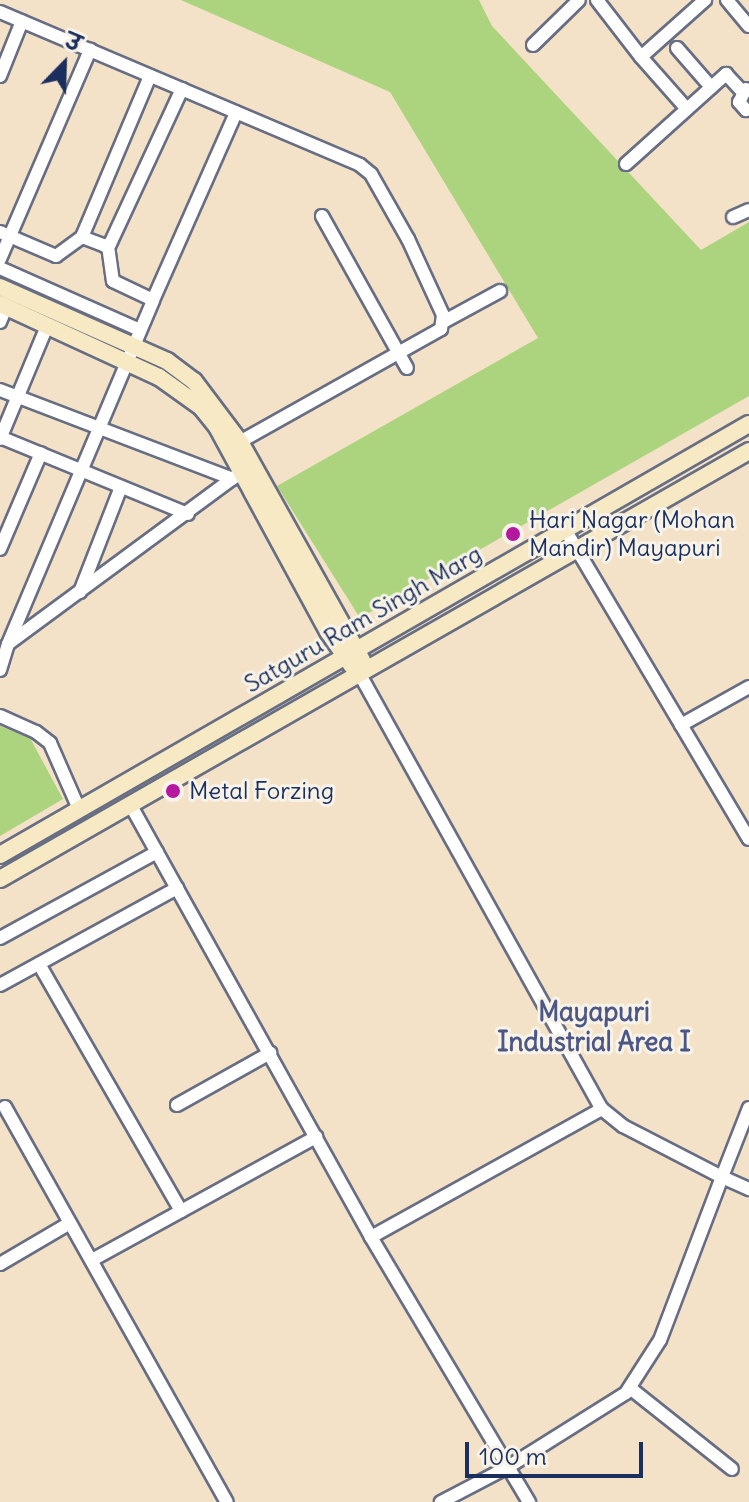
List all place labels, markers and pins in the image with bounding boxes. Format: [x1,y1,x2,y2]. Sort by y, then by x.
place label: Hari Nagar (Mohan Mandir) Mayapuri [529,506,735,562]
marker: Hari Nagar (Mohan Mandir) Mayapuri [504,525,522,543]
place label: Metal Forzing [189,777,334,805]
marker: Metal Forzing [164,782,182,800]

